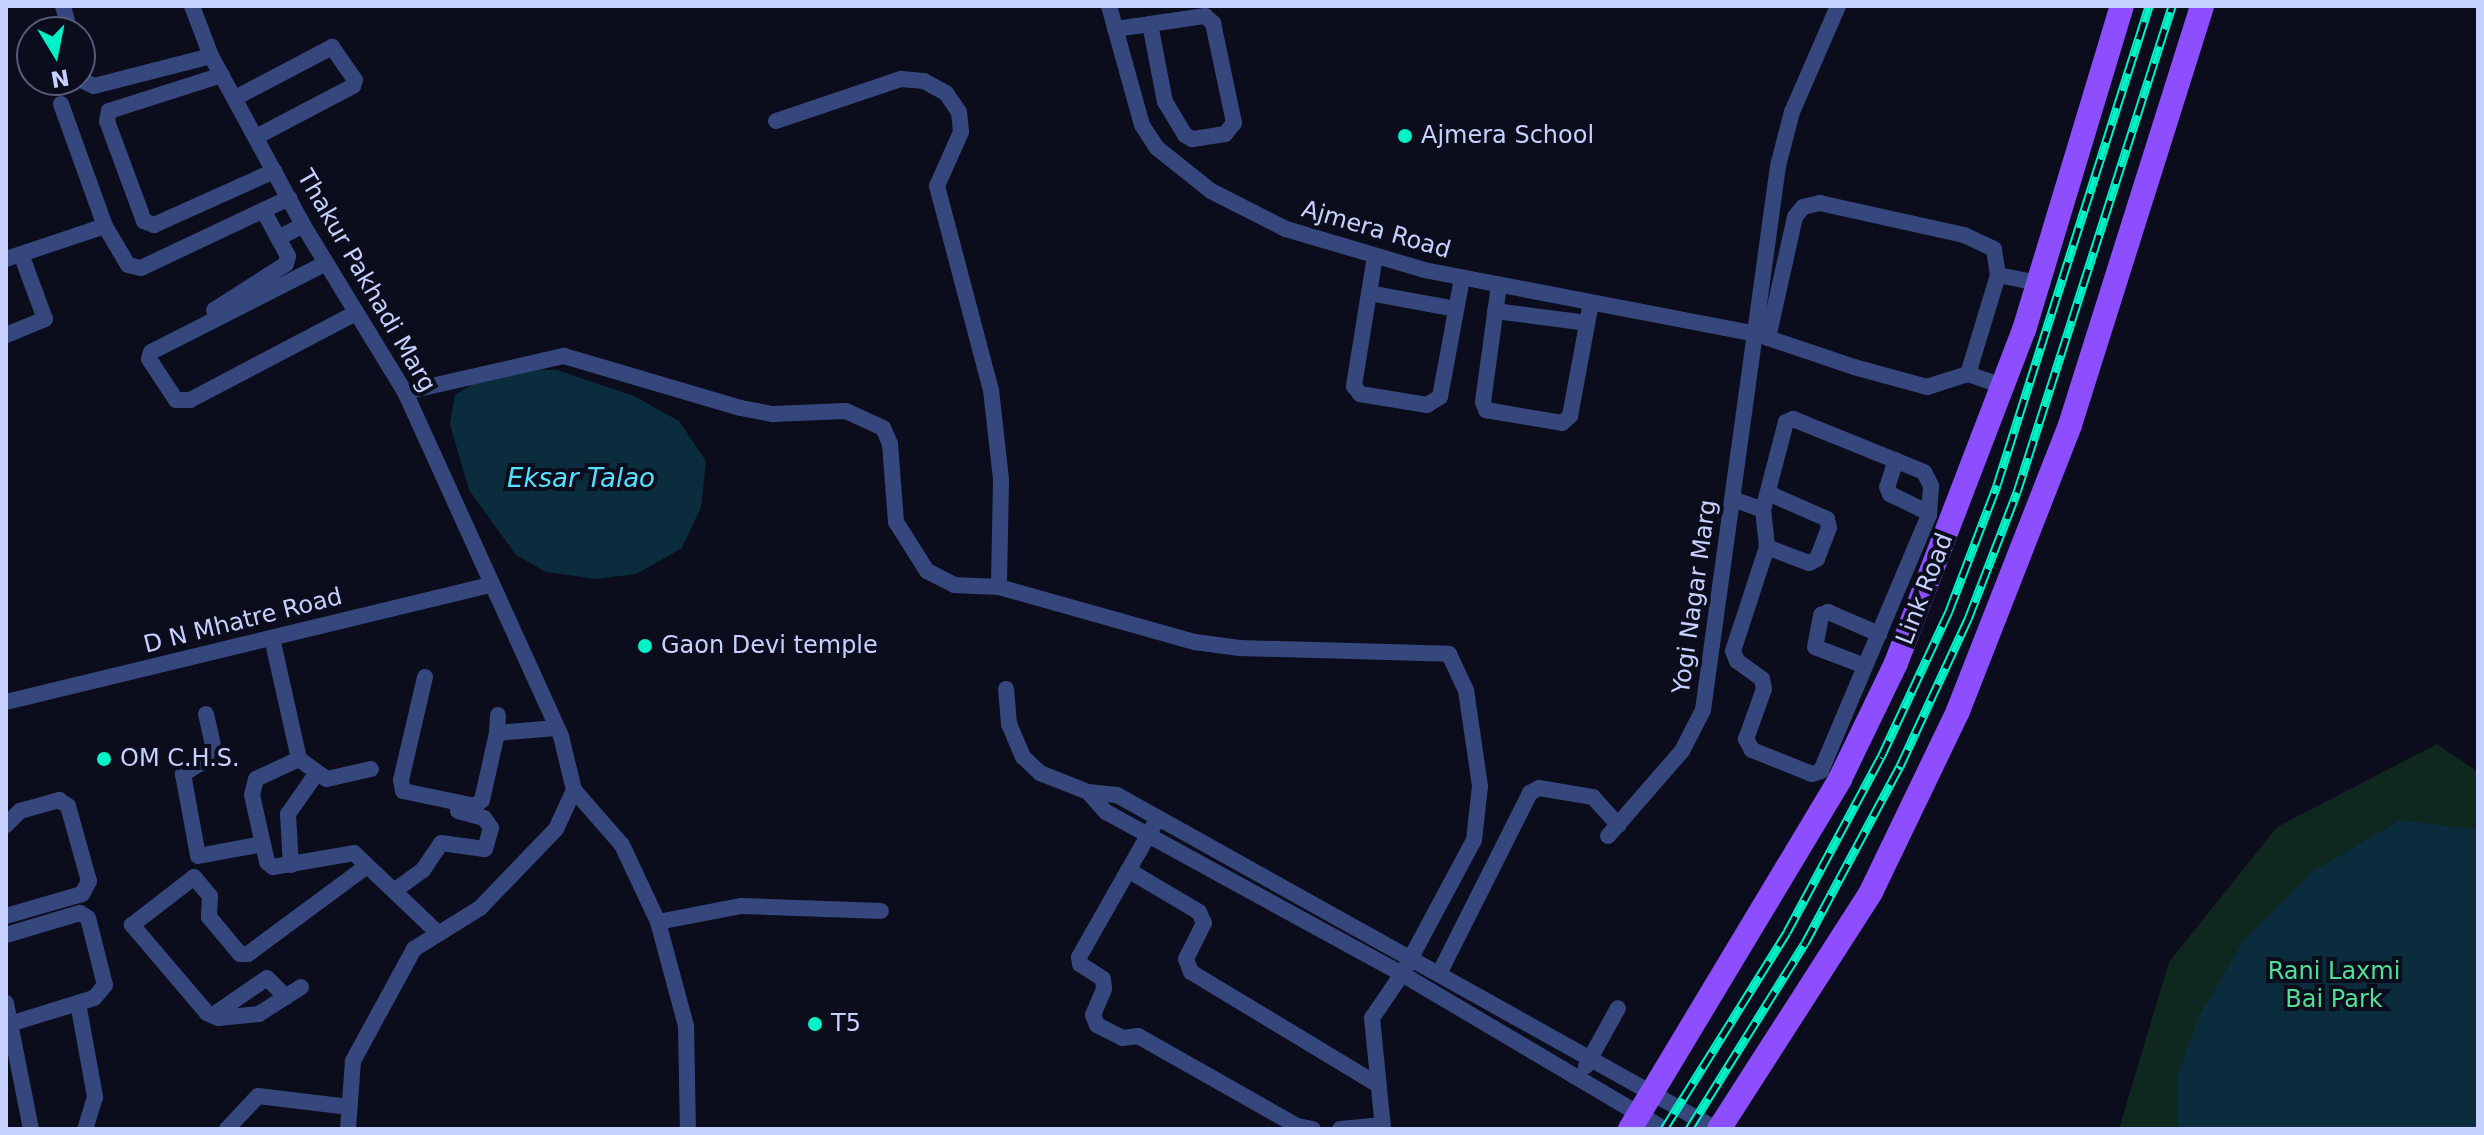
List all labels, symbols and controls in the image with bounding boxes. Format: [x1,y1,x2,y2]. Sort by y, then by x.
north arrow [16,16,96,96]
text: N [49,64,71,92]
place label: Ajmera School [1421,122,1594,150]
marker: Ajmera School [1396,127,1414,145]
street label: Thakur Pakhadi Marg [291,165,441,397]
street label: Ajmera Road [1298,195,1454,265]
water label: Eksar Talao [507,463,655,495]
street label: Yogi Nagar Marg [1667,498,1723,696]
street label: Link Road [1891,529,1959,649]
street label: D N Mhatre Road [141,582,345,660]
place label: Gaon Devi temple [661,632,878,660]
marker: Gaon Devi temple [636,637,654,655]
place label: OM C.H.S. [120,745,240,773]
marker: OM C.H.S. [95,750,113,768]
park label: Rani Laxmi Bai Park [2268,958,2400,1014]
place label: T5 [831,1010,861,1038]
marker: T5 [806,1015,824,1033]

